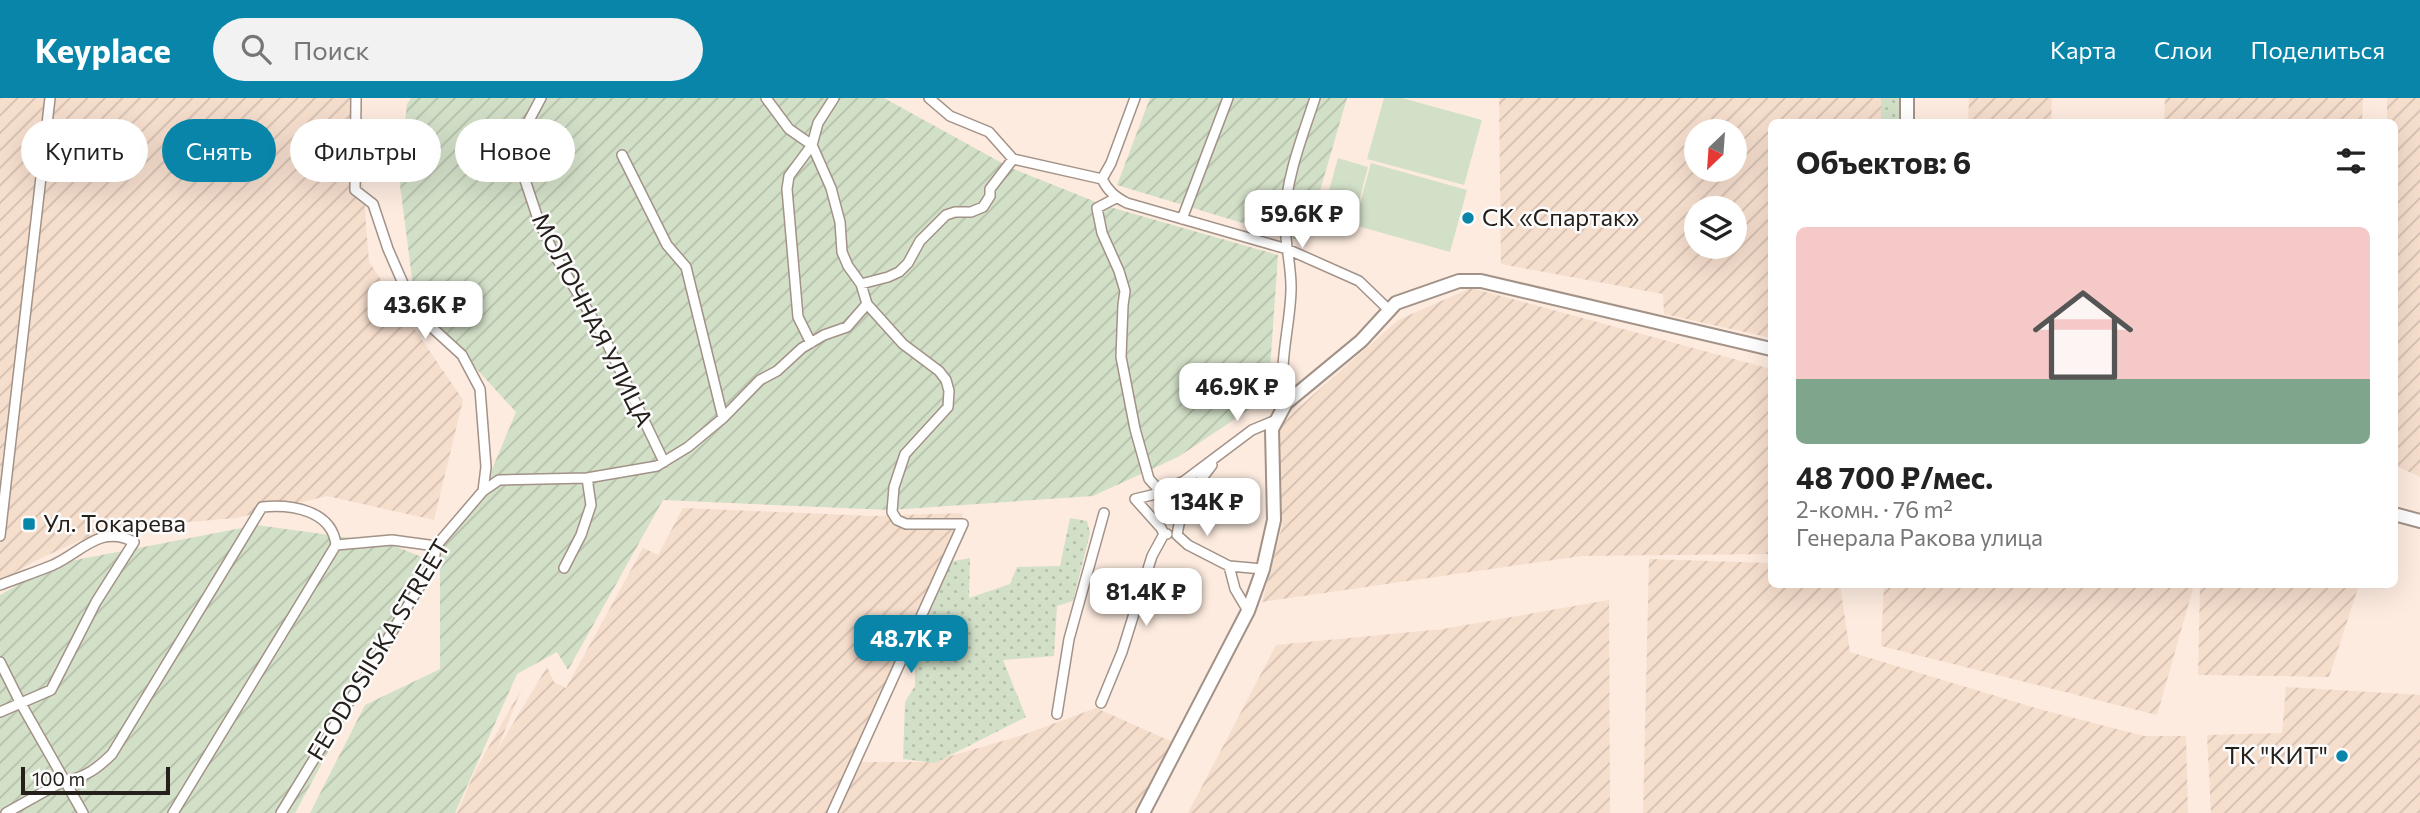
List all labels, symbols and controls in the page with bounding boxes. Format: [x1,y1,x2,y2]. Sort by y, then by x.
search box [213,18,703,81]
text: Keyplace [35,29,171,70]
icon: search [237,30,275,68]
text: Поиск [293,34,370,65]
text: Карта [2050,35,2116,64]
text: Слои [2154,35,2212,64]
text: Поделиться [2250,35,2385,64]
chip: Купить [21,119,148,182]
chip: Снять [162,119,276,182]
chip: Фильтры [290,119,441,182]
chip: Новое [455,119,575,182]
north arrow [1684,119,1746,182]
map controls [1684,119,1747,259]
icon: filters [2332,142,2370,180]
text: Объектов: 6 [1796,143,1971,180]
pin: 59.6K ₽ [1237,190,1367,250]
button: layers [1684,196,1747,259]
text: 59.6K ₽ [1261,199,1343,227]
place label: СК «Спартак» [1482,202,1639,231]
street label: МОЛОЧНАЯ УЛИЦА [527,208,660,431]
marker: СК «Спартак» [1460,210,1476,226]
icon: home [2020,272,2146,398]
pin: 43.6K ₽ [360,282,490,341]
text: 43.6K ₽ [384,290,466,318]
pin: 46.9K ₽ [1172,364,1302,423]
text: 46.9K ₽ [1195,372,1279,400]
text: 48 700 ₽/мес. [1796,458,1993,495]
pin: 134K ₽ [1150,478,1264,538]
text: 134K ₽ [1170,487,1244,515]
text: 2-комн. · 76 m² [1796,495,1953,523]
place label: Ул. Токарева [43,508,186,537]
marker: Ул. Токарева [21,516,37,532]
text: Генерала Ракова улица [1796,523,2043,551]
street label: FEODOSIISKA STREET [300,533,455,765]
pin: 81.4K ₽ [1081,568,1211,628]
text: 81.4K ₽ [1106,577,1186,605]
pin: 48.7K ₽ [846,616,976,675]
text: 48.7K ₽ [870,624,952,652]
place label: ТК "КИТ" [2224,740,2328,769]
marker: ТК "КИТ" [2334,748,2350,764]
scale bar [21,764,170,796]
text: 100 m [32,767,85,790]

